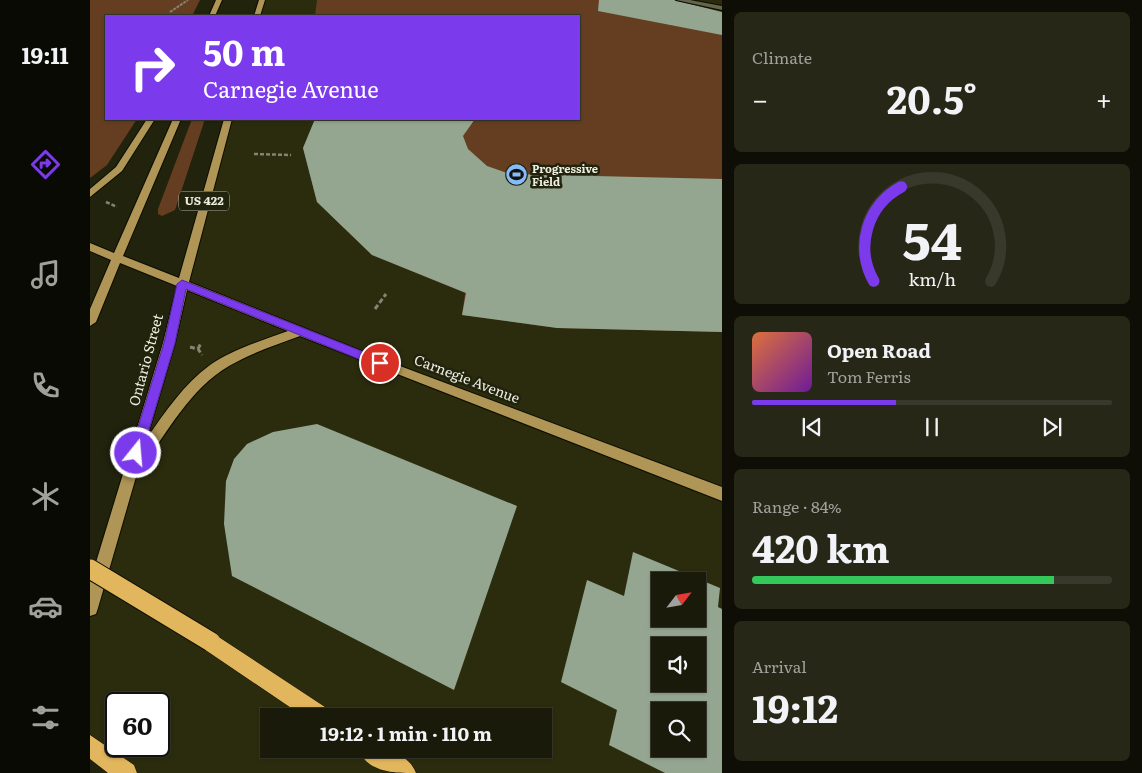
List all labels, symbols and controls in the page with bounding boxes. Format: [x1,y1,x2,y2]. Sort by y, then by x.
text: 50 m [203,25,286,77]
icon: right [120,35,185,100]
text: 19:11 [21,38,69,71]
text: Climate [752,45,812,69]
text: 20.5° [887,69,977,126]
text: Carnegie Avenue [203,72,379,105]
text: − [752,77,768,119]
text: + [1096,77,1112,119]
icon: directions [28,147,63,182]
place label: Progressive Field [532,160,598,189]
sports icon: Progressive Field [504,163,528,187]
road number: US 422 [179,192,229,210]
text: 54 [902,199,962,276]
icon: music [28,257,63,292]
text: km/h [908,265,956,292]
street label: Ontario Street [123,311,167,408]
text: Open Road [827,336,931,364]
pin [359,342,401,384]
icon: arrive [366,349,394,377]
street label: Carnegie Avenue [412,349,523,407]
text: Tom Ferris [827,364,911,388]
icon: phone [28,368,63,403]
icon: previous [798,413,826,441]
icon: pause [918,413,946,441]
icon: next [1038,413,1066,441]
position arrow [109,426,161,478]
icon: climate [28,479,63,514]
text: Range · 84% [752,494,842,518]
text: 420 km [752,518,890,575]
north arrow [651,572,706,628]
map controls [651,572,706,757]
icon: car [28,589,63,624]
button: sound [651,637,706,692]
text: Arrival [752,654,807,678]
text: 19:12 [752,678,838,735]
speed limit sign: 60 [105,692,170,757]
icon: filters [28,700,63,735]
button: search [651,702,706,757]
text: 19:12 · 1 min · 110 m [320,719,492,747]

